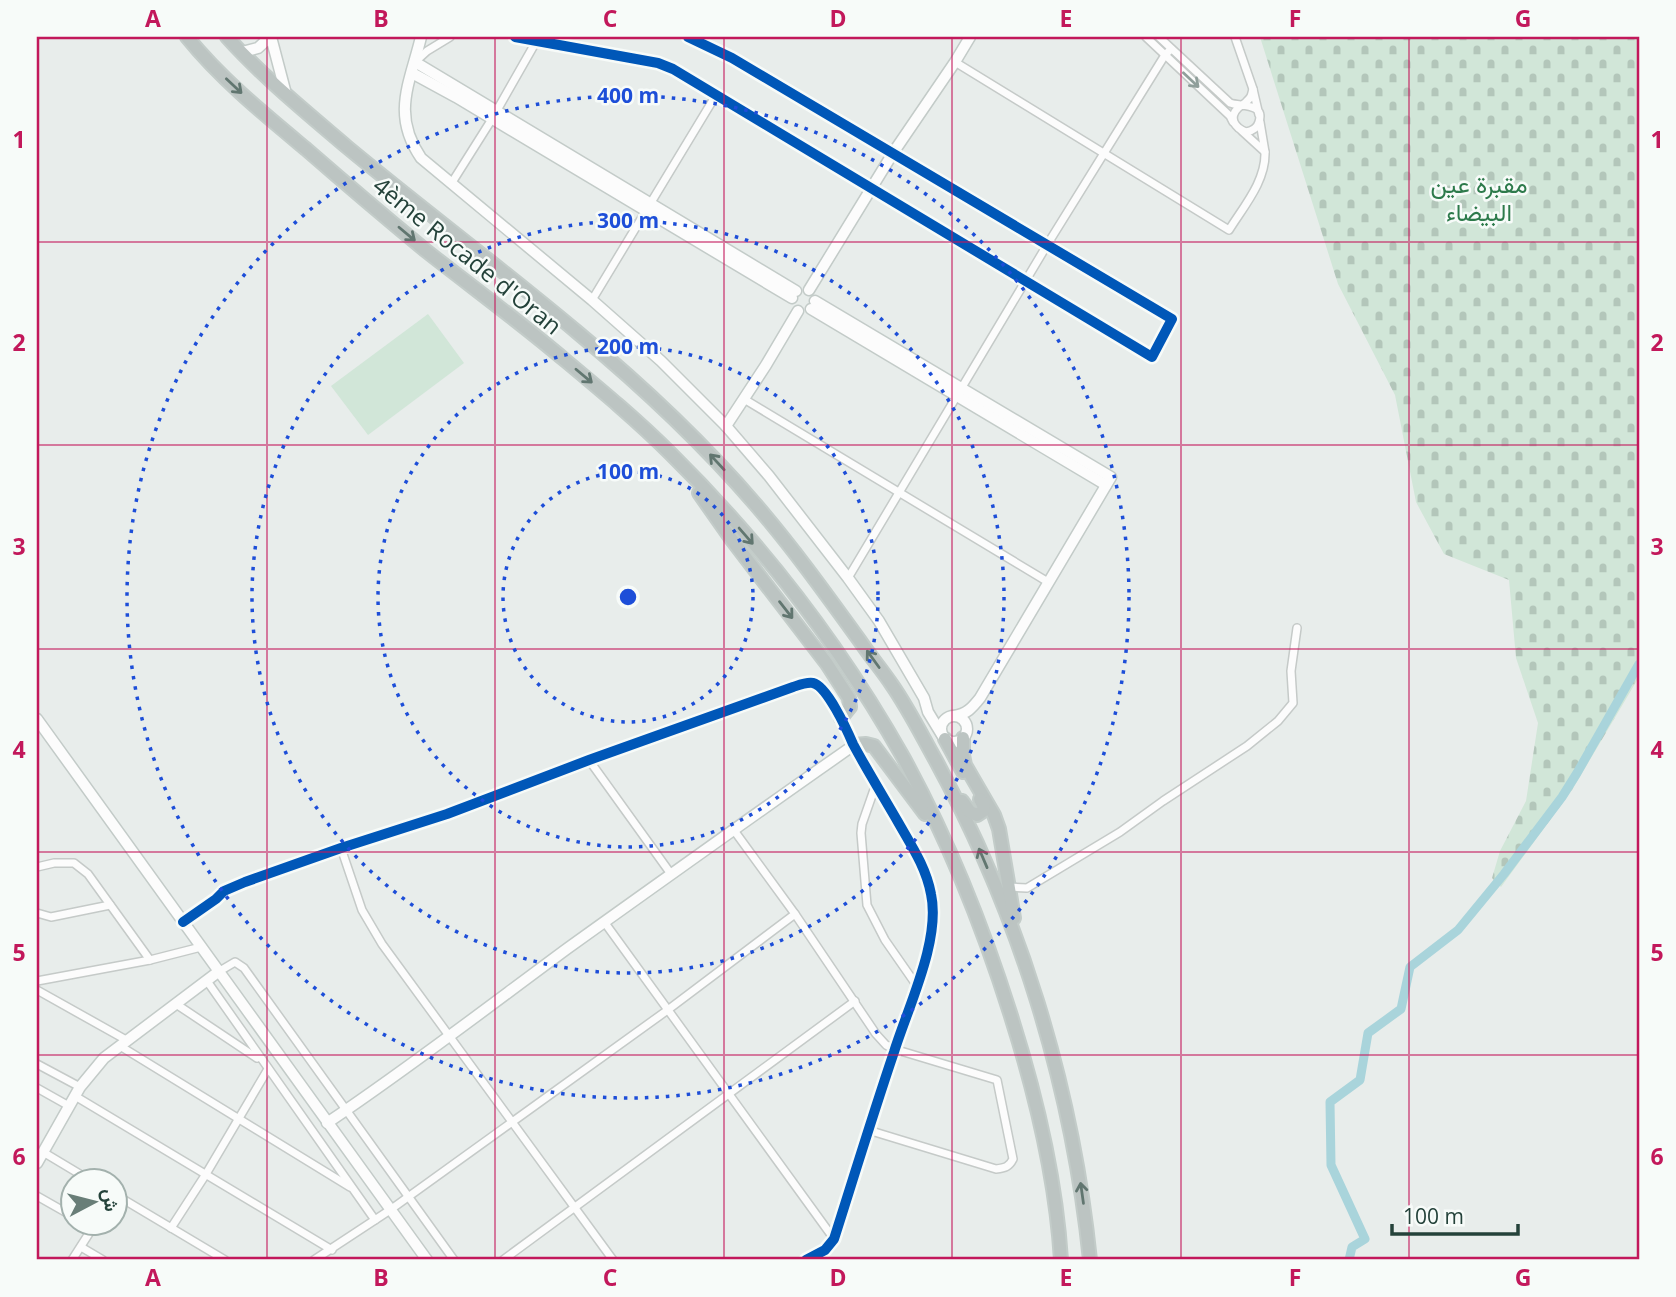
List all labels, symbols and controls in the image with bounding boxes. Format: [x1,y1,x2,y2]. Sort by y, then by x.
text: A [145,2,161,34]
text: B [373,2,389,34]
text: C [603,2,617,34]
text: D [829,2,847,34]
text: E [1060,2,1072,34]
text: F [1289,2,1301,34]
text: G [1515,2,1531,34]
one-way arrow [1182,71,1200,88]
one-way arrow [225,78,243,94]
text: 400 m [597,81,659,109]
text: 1 [12,123,26,155]
text: 1 [1650,123,1664,155]
park label: مقبرة عين البيضاء [1430,167,1528,228]
street label: 4ème Rocade d'Oran [367,169,569,341]
text: 300 m [597,206,659,234]
one-way arrow [397,226,415,242]
text: 2 [12,326,26,358]
text: 2 [1650,326,1664,358]
text: 200 m [597,332,659,360]
one-way arrow [575,368,593,384]
one-way arrow [708,454,725,471]
text: 100 m [597,457,659,485]
one-way arrow [738,526,754,544]
text: 3 [12,530,26,562]
text: 3 [1650,530,1664,562]
centre of rings [616,585,640,609]
one-way arrow [778,600,793,618]
one-way arrow [866,650,880,669]
text: 4 [12,733,26,765]
text: 4 [1650,733,1664,765]
one-way arrow [976,847,989,869]
text: 5 [12,936,26,968]
text: 5 [1650,936,1664,968]
text: 6 [12,1140,26,1172]
text: 6 [1650,1140,1664,1172]
north arrow [60,1168,130,1238]
one-way arrow [1075,1182,1088,1204]
text: ش [97,1187,125,1213]
scale bar [1392,1192,1518,1236]
text: 100 m [1403,1202,1464,1230]
text: A [145,1261,161,1293]
text: B [373,1261,389,1293]
text: C [603,1261,617,1293]
text: D [829,1261,847,1293]
text: E [1060,1261,1072,1293]
text: F [1289,1261,1301,1293]
text: G [1515,1261,1531,1293]

